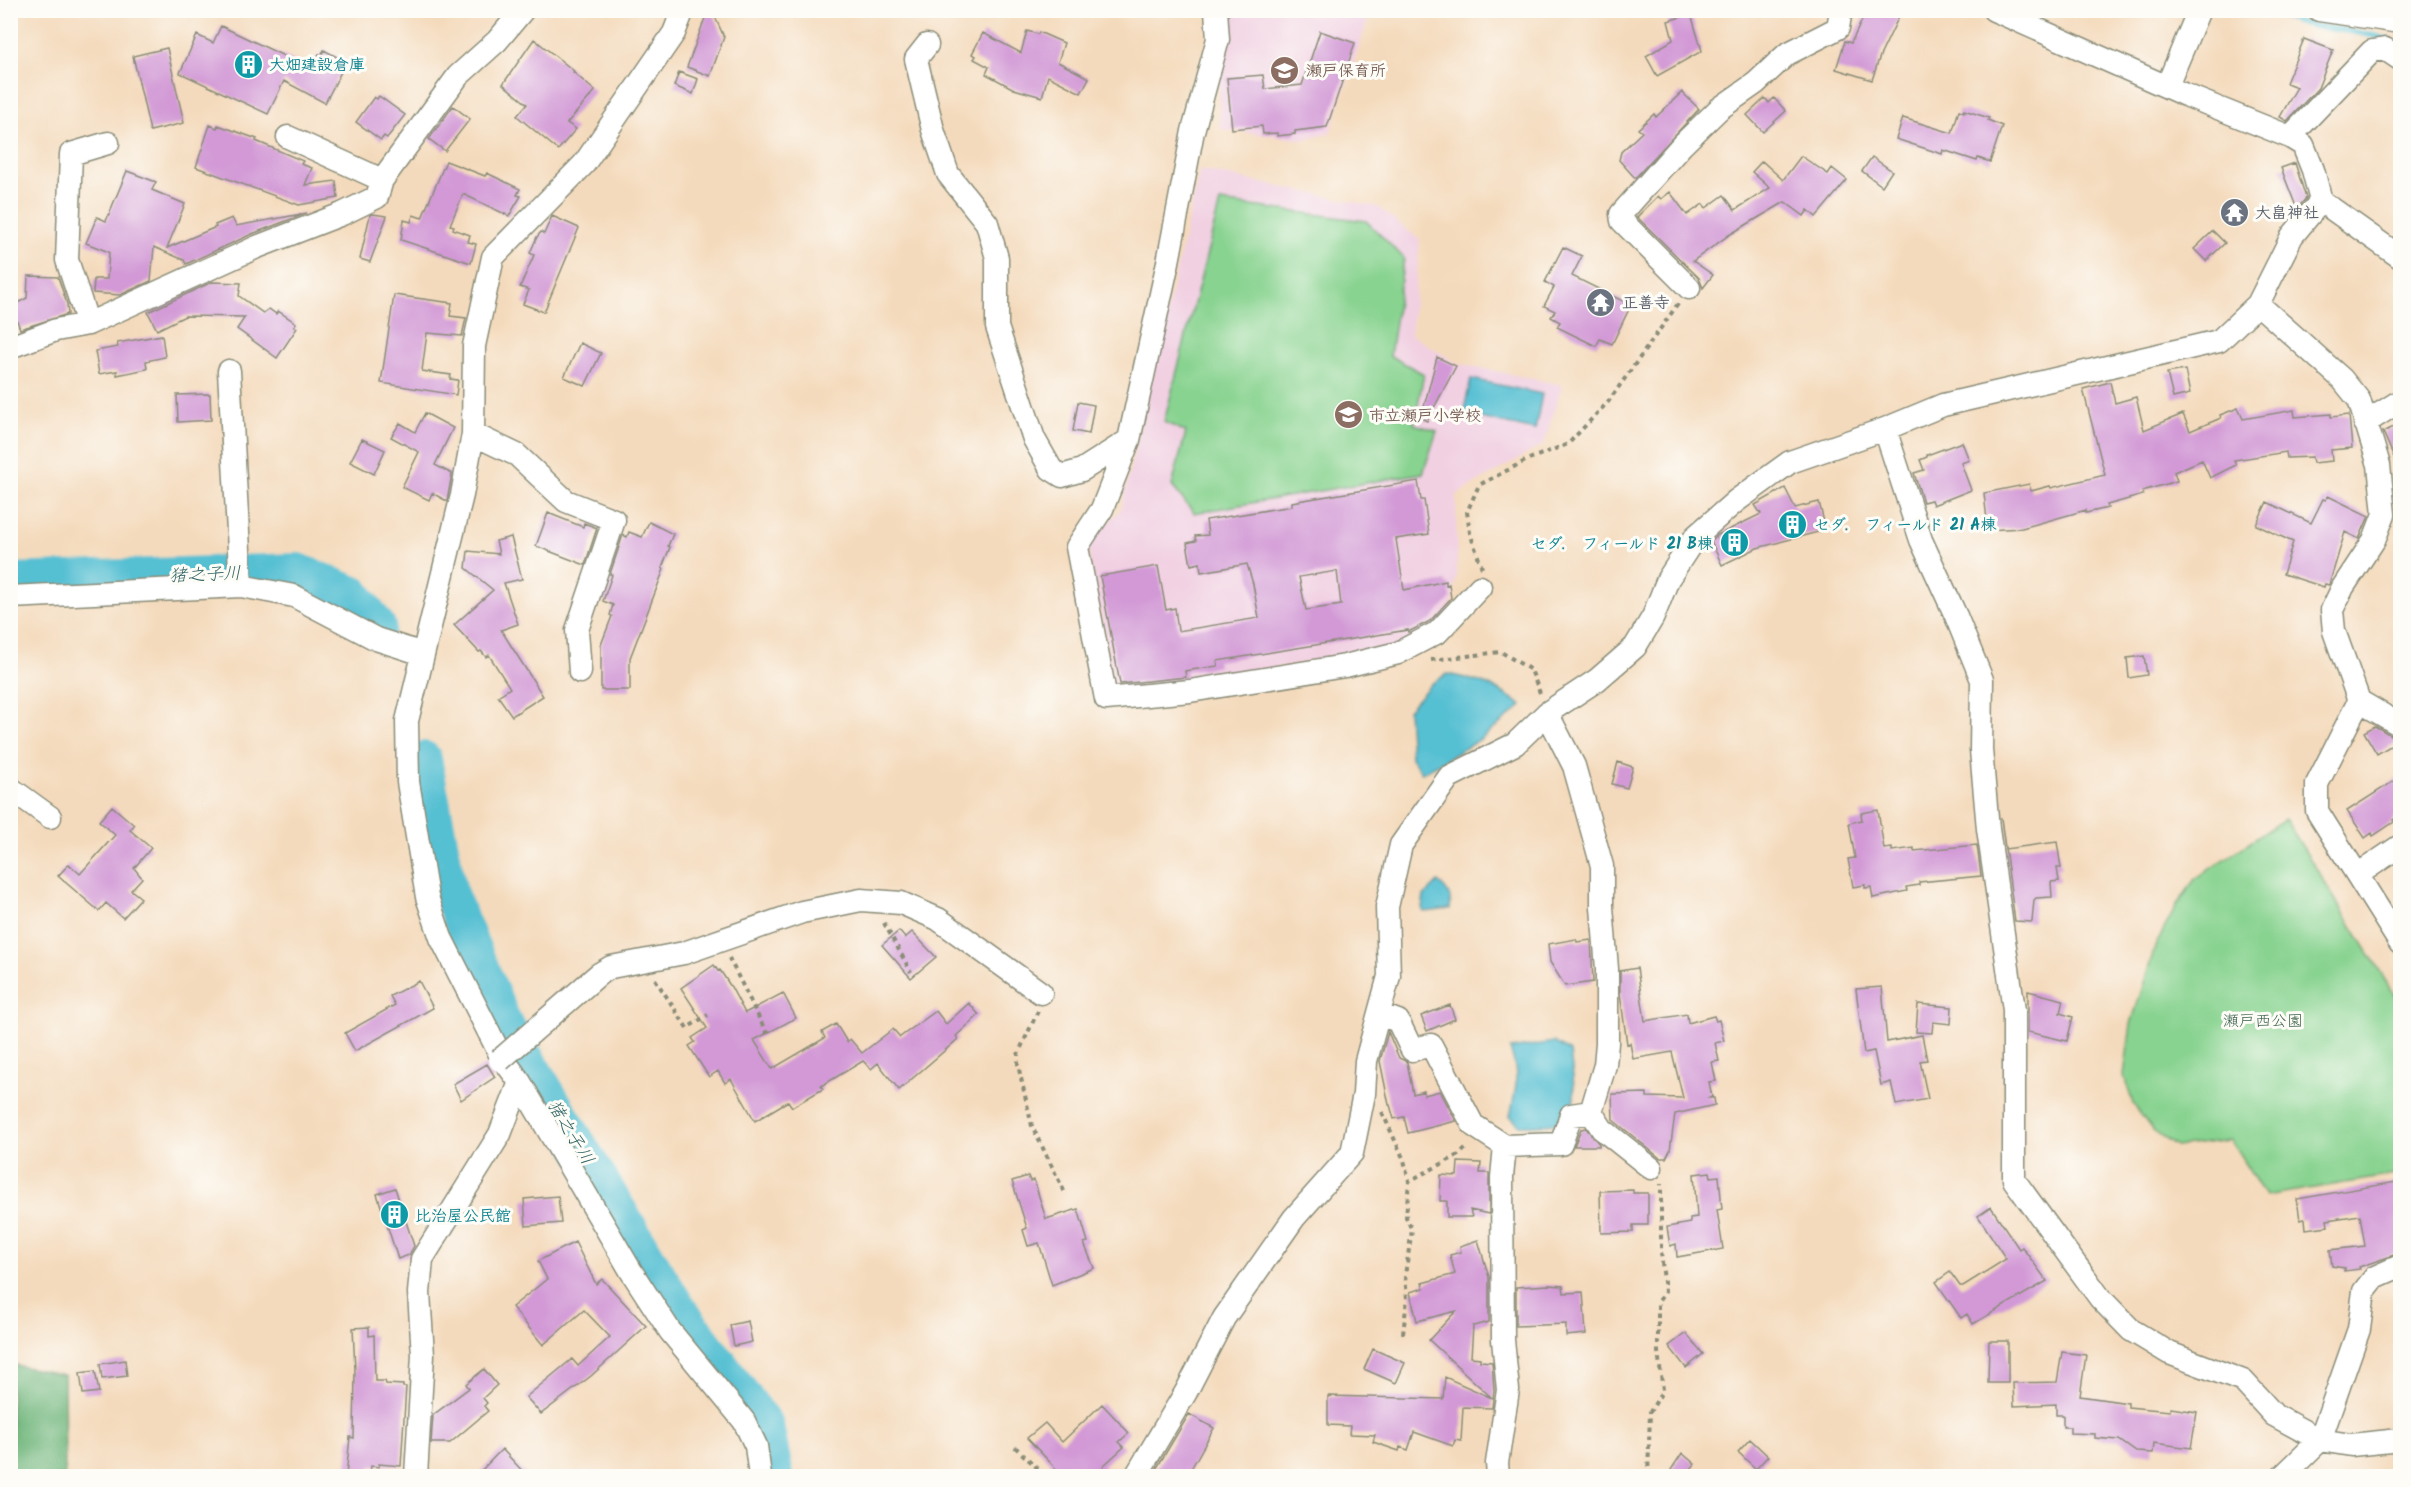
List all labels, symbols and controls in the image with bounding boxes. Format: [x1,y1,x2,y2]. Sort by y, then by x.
building icon: 大畑建設倉庫 [232,48,264,80]
place label: 大畑建設倉庫 [269,53,365,78]
school or university icon: 瀬戸保育所 [1269,54,1301,86]
place label: 瀬戸保育所 [1306,59,1386,84]
temple icon: 大畠神社 [2218,196,2250,228]
place label: 大畠神社 [2255,201,2319,226]
temple icon: 正善寺 [1585,286,1617,318]
place label: 正善寺 [1622,291,1670,316]
school or university icon: 市立瀬戸小学校 [1332,399,1364,431]
place label: 市立瀬戸小学校 [1369,404,1481,429]
building icon: セダ． フィールド 21 A棟 [1777,508,1809,540]
place label: セダ． フィールド 21 A棟 [1814,513,1997,538]
building icon: セダ． フィールド 21 B棟 [1718,527,1750,559]
place label: セダ． フィールド 21 B棟 [1531,532,1714,557]
water label: 猪之子川 [169,560,242,591]
park label: 瀬戸西公園 [2223,1009,2303,1034]
water label: 猪之子川 [539,1094,601,1171]
building icon: 比治屋公民館 [378,1199,410,1231]
place label: 比治屋公民館 [415,1204,511,1229]

